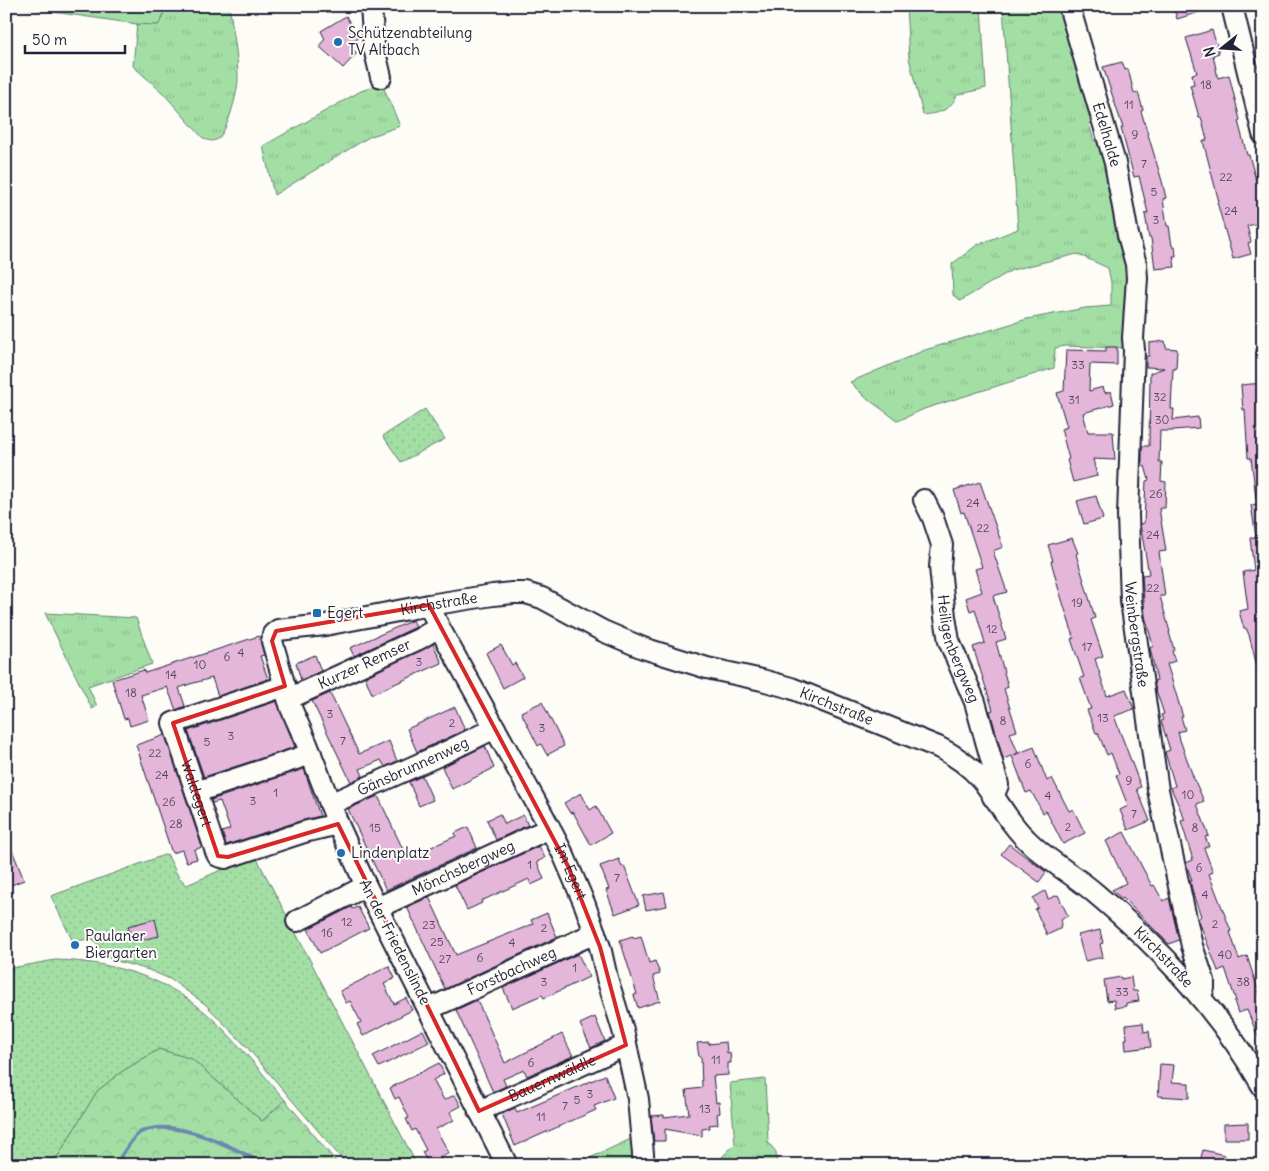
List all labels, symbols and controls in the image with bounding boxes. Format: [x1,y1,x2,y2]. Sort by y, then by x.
scale bar [25,22,125,54]
north arrow [1196,22,1246,72]
place label: Schützenabteilung TV Altbach [348,23,472,59]
text: 50 m [32,30,67,49]
marker: Schützenabteilung TV Altbach [332,36,344,48]
text: N [1200,45,1220,59]
house number: 18 [1200,77,1212,92]
house number: 11 [1124,97,1134,112]
street label: Edelhalde [1089,100,1126,169]
house number: 9 [1132,127,1139,142]
house number: 7 [1141,156,1147,171]
house number: 22 [1219,169,1233,184]
house number: 5 [1151,184,1158,199]
house number: 24 [1224,203,1238,218]
house number: 3 [1153,212,1160,227]
house number: 33 [1071,357,1085,372]
house number: 32 [1153,389,1167,404]
house number: 31 [1068,392,1080,407]
house number: 30 [1155,412,1169,427]
house number: 26 [1149,486,1163,501]
house number: 24 [966,495,980,510]
house number: 22 [976,520,990,535]
house number: 24 [1146,527,1160,542]
house number: 22 [1146,580,1160,595]
street label: Weinbergstraße [1121,581,1153,689]
street label: Kirchstraße [399,588,479,619]
street label: Heiligenbergweg [934,594,984,705]
house number: 19 [1071,595,1083,610]
place label: Egert [327,603,363,622]
marker: Egert [311,607,323,619]
house number: 12 [986,621,998,636]
street label: Kurzer Remser [315,634,414,693]
house number: 17 [1082,639,1092,654]
house number: 4 [238,645,245,660]
house number: 6 [224,649,231,664]
house number: 3 [416,654,423,669]
house number: 10 [194,657,206,672]
house number: 14 [165,667,177,682]
street label: Kirchstraße [797,683,876,729]
house number: 18 [125,685,137,700]
house number: 3 [327,706,334,721]
house number: 13 [1097,710,1109,725]
house number: 8 [1000,713,1007,728]
house number: 2 [449,715,456,730]
house number: 3 [539,720,546,735]
house number: 3 [228,728,235,743]
street label: Gänsbrunnenweg [354,732,472,800]
house number: 7 [340,733,346,748]
house number: 5 [204,734,211,749]
house number: 22 [148,745,162,760]
house number: 6 [1025,756,1032,771]
street label: Waldegert [177,757,217,829]
house number: 24 [155,767,169,782]
house number: 9 [1126,773,1133,788]
house number: 1 [274,785,278,800]
house number: 10 [1182,787,1194,802]
house number: 4 [1045,788,1052,803]
house number: 3 [250,793,257,808]
house number: 26 [162,794,176,809]
house number: 7 [1131,806,1137,821]
house number: 28 [169,816,183,831]
house number: 2 [1065,819,1072,834]
house number: 15 [369,820,381,835]
house number: 8 [1192,820,1199,835]
street label: Mönchsbergweg [409,836,518,900]
street label: Im Egert [550,840,592,902]
place label: Lindenplatz [351,843,429,862]
marker: Lindenplatz [335,847,347,859]
house number: 1 [528,857,532,872]
house number: 6 [1196,860,1203,875]
house number: 7 [614,870,620,885]
street label: An der Friedenslinde [356,876,435,1008]
house number: 4 [1202,887,1209,902]
house number: 12 [341,914,353,929]
house number: 2 [1212,916,1219,931]
house number: 23 [422,917,436,932]
house number: 2 [541,920,548,935]
street label: Kirchstraße [1130,922,1198,991]
house number: 16 [321,925,333,940]
place label: Paulaner Biergarten [85,926,157,962]
house number: 25 [430,934,444,949]
house number: 4 [509,935,516,950]
marker: Paulaner Biergarten [69,939,81,951]
street label: Forstbachweg [464,942,559,999]
house number: 40 [1218,947,1233,962]
house number: 6 [477,950,484,965]
house number: 27 [439,951,451,966]
house number: 1 [573,960,577,975]
house number: 3 [541,974,548,989]
house number: 38 [1236,974,1250,989]
house number: 33 [1115,984,1129,999]
street label: Bauernwäldle [505,1050,598,1106]
house number: 11 [711,1052,721,1067]
house number: 6 [528,1055,535,1070]
house number: 3 [587,1086,594,1101]
house number: 5 [574,1092,581,1107]
house number: 7 [562,1098,568,1113]
house number: 13 [699,1101,711,1116]
house number: 11 [536,1109,546,1124]

